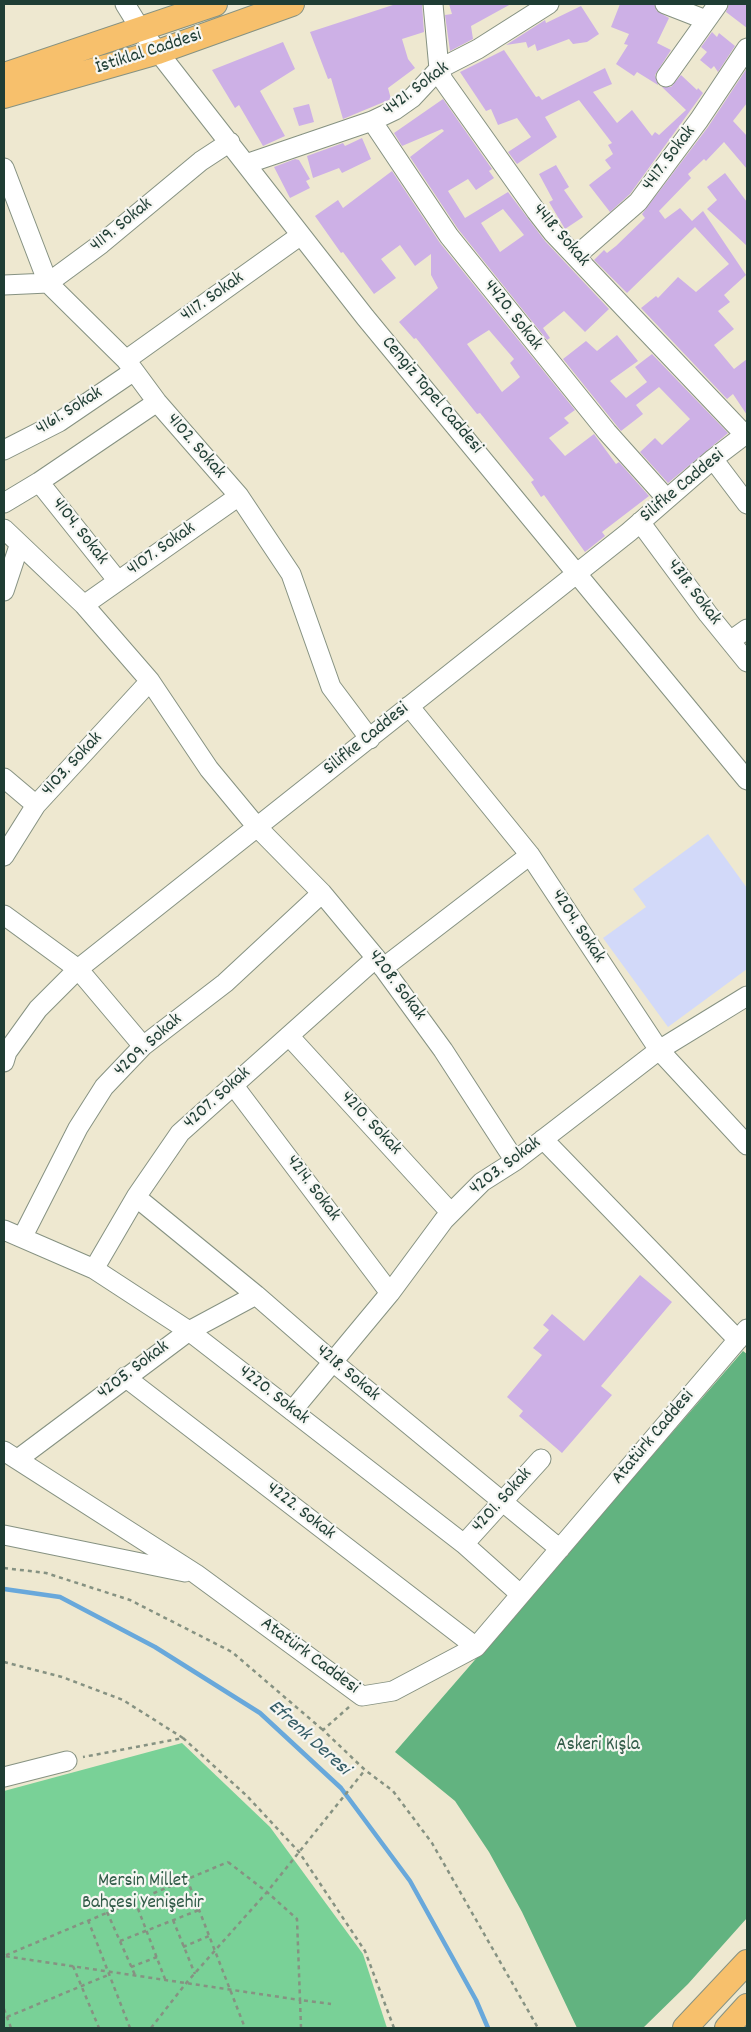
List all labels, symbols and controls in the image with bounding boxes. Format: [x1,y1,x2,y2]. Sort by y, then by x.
street label: İstiklal Caddesi [93,25,205,81]
street label: 4421. Sokak [379,58,455,122]
street label: 4417. Sokak [638,122,702,196]
street label: 4119. Sokak [86,194,158,258]
street label: 4418. Sokak [526,200,594,272]
street label: 4117. Sokak [177,268,249,328]
street label: 4420. Sokak [477,276,547,356]
street label: Cengiz Topel Caddesi [375,333,487,459]
street label: 4161. Sokak [32,383,108,441]
street label: 4102. Sokak [160,410,230,484]
street label: Silifke Caddesi [636,445,730,529]
street label: 4104. Sokak [46,494,112,570]
street label: 4107. Sokak [123,518,201,582]
street label: 4318. Sokak [661,555,725,631]
street label: Silifke Caddesi [320,699,414,781]
street label: 4103. Sokak [37,728,109,802]
street label: 4204. Sokak [545,886,609,968]
street label: 4208. Sokak [362,946,430,1026]
street label: 4209. Sokak [110,1009,188,1083]
street label: 4207. Sokak [180,1063,256,1135]
street label: 4210. Sokak [335,1087,405,1161]
street label: 4203. Sokak [466,1133,546,1201]
street label: 4214. Sokak [280,1151,344,1227]
street label: 4205. Sokak [94,1337,174,1405]
street label: 4218. Sokak [310,1341,384,1407]
street label: 4220. Sokak [233,1361,313,1431]
street label: Atatürk Caddesi [608,1386,700,1490]
street label: 4201. Sokak [468,1464,538,1538]
street label: 4222. Sokak [261,1478,339,1546]
street label: Atatürk Caddesi [255,1613,363,1701]
water label: Efrenk Deresi [262,1696,354,1782]
park label: Askeri Kışla [556,1735,640,1757]
park label: Mersin Millet Bahçesi Yenişehir [82,1871,204,1915]

